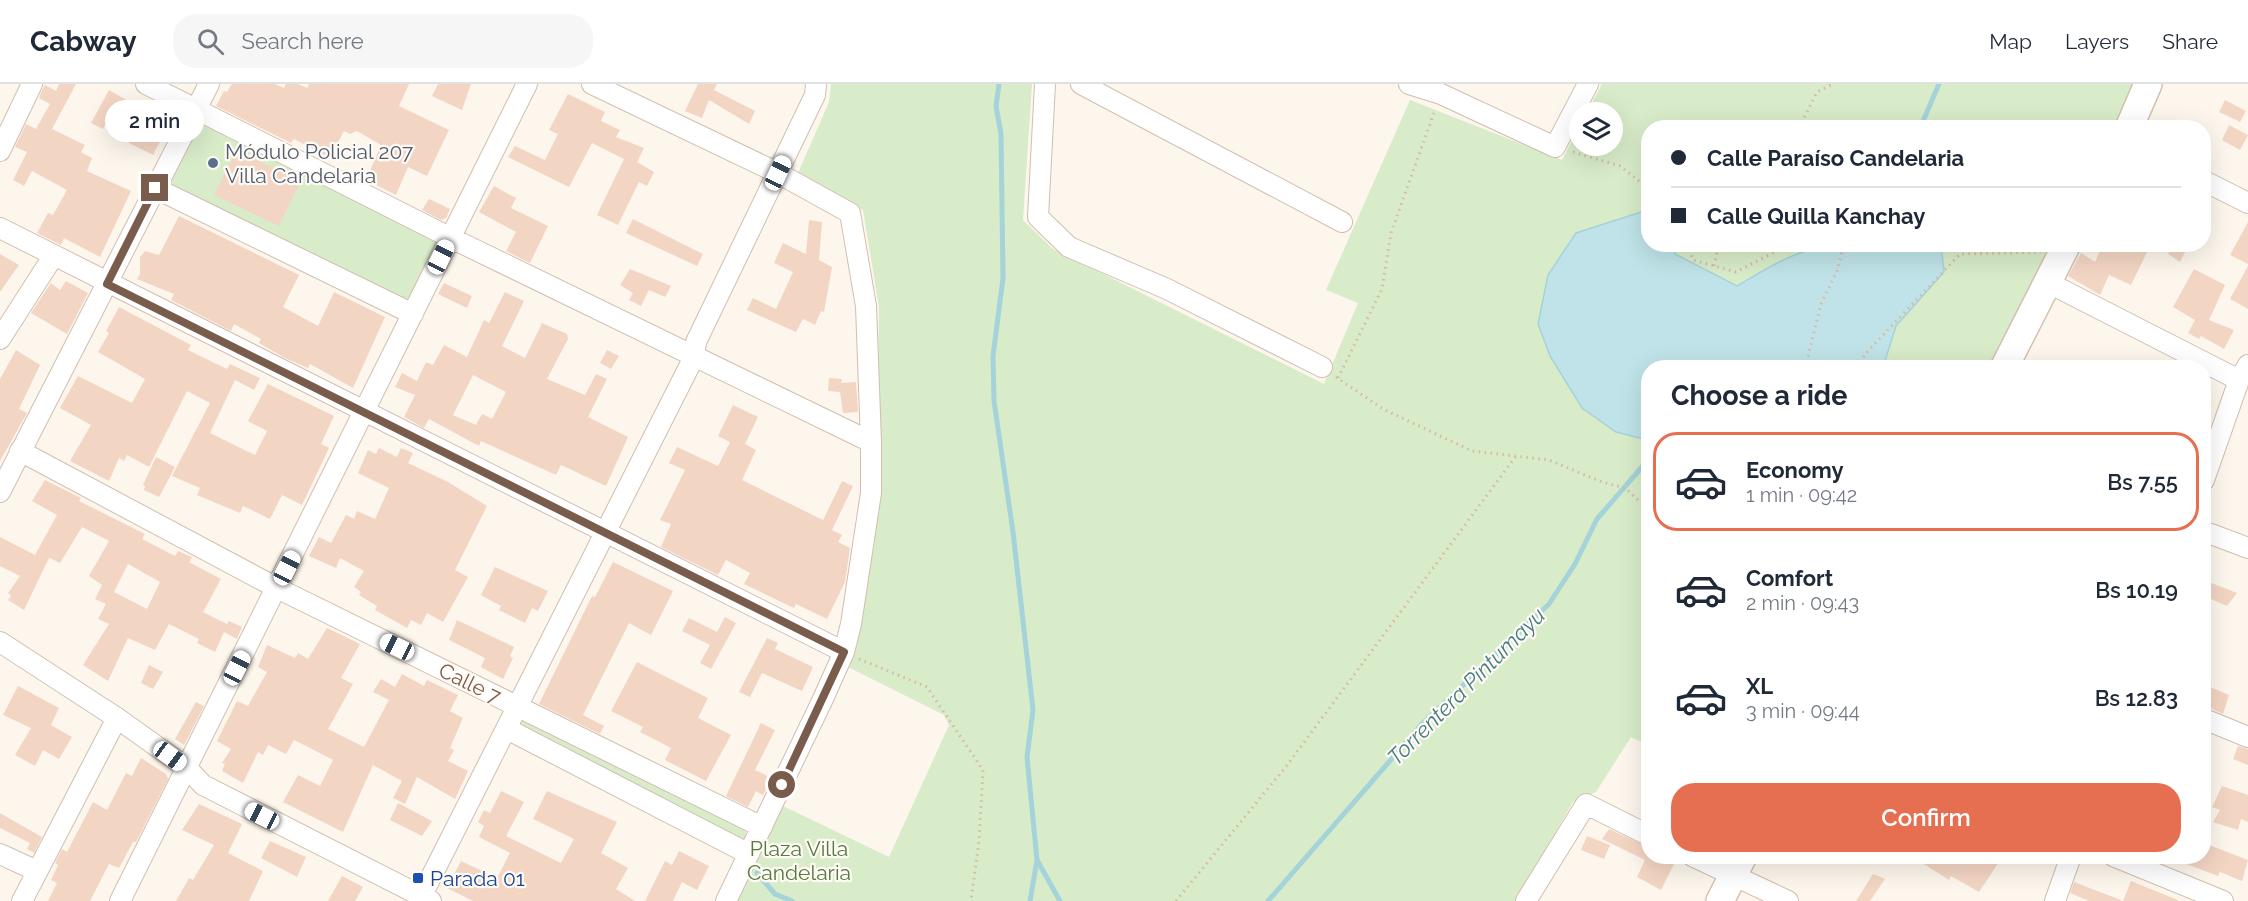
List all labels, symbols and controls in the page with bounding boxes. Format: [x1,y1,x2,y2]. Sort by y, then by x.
search box [173,14,593,68]
text: Cabway [30,25,137,58]
icon: search [194,25,227,58]
text: Search here [242,28,364,54]
text: Map [1989,29,2032,54]
text: Layers [2065,29,2129,54]
text: Share [2162,29,2218,54]
callout: 2 min [106,101,204,143]
map controls [1569,102,1623,156]
button: layers [1569,102,1623,156]
text: 2 min [129,109,180,133]
place label: Módulo Policial 207 Villa Candelaria [225,139,414,188]
text: Calle Paraíso Candelaria [1707,145,1964,171]
car [762,153,794,193]
marker: Módulo Policial 207 Villa Candelaria [206,156,220,170]
route end [141,174,168,201]
text: Calle Quilla Kanchay [1707,203,1925,229]
car [425,237,457,277]
text: Choose a ride [1671,380,1847,411]
icon: car [1674,455,1728,509]
text: Economy [1746,457,1844,483]
text: Bs 7.55 [2107,469,2178,495]
text: 1 min · 09:42 [1746,483,1857,507]
car [271,548,303,588]
icon: car [1674,563,1728,617]
text: Comfort [1746,565,1833,591]
text: Bs 10.19 [2095,577,2178,603]
text: 2 min · 09:43 [1746,591,1859,615]
water label: Torrentera Pintumayu [1382,602,1550,770]
car [377,631,417,663]
car [221,648,253,688]
street label: Calle 7 [435,657,506,709]
icon: car [1674,671,1728,725]
text: XL [1746,673,1773,699]
text: Bs 12.83 [2095,685,2178,711]
text: 3 min · 09:44 [1746,699,1860,723]
car [150,738,190,774]
route start [768,771,795,798]
button: Confirm [1671,783,2181,852]
car [242,800,282,832]
park label: Plaza Villa Candelaria [747,836,851,885]
place label: Parada 01 [430,866,525,891]
marker: Parada 01 [411,871,425,885]

